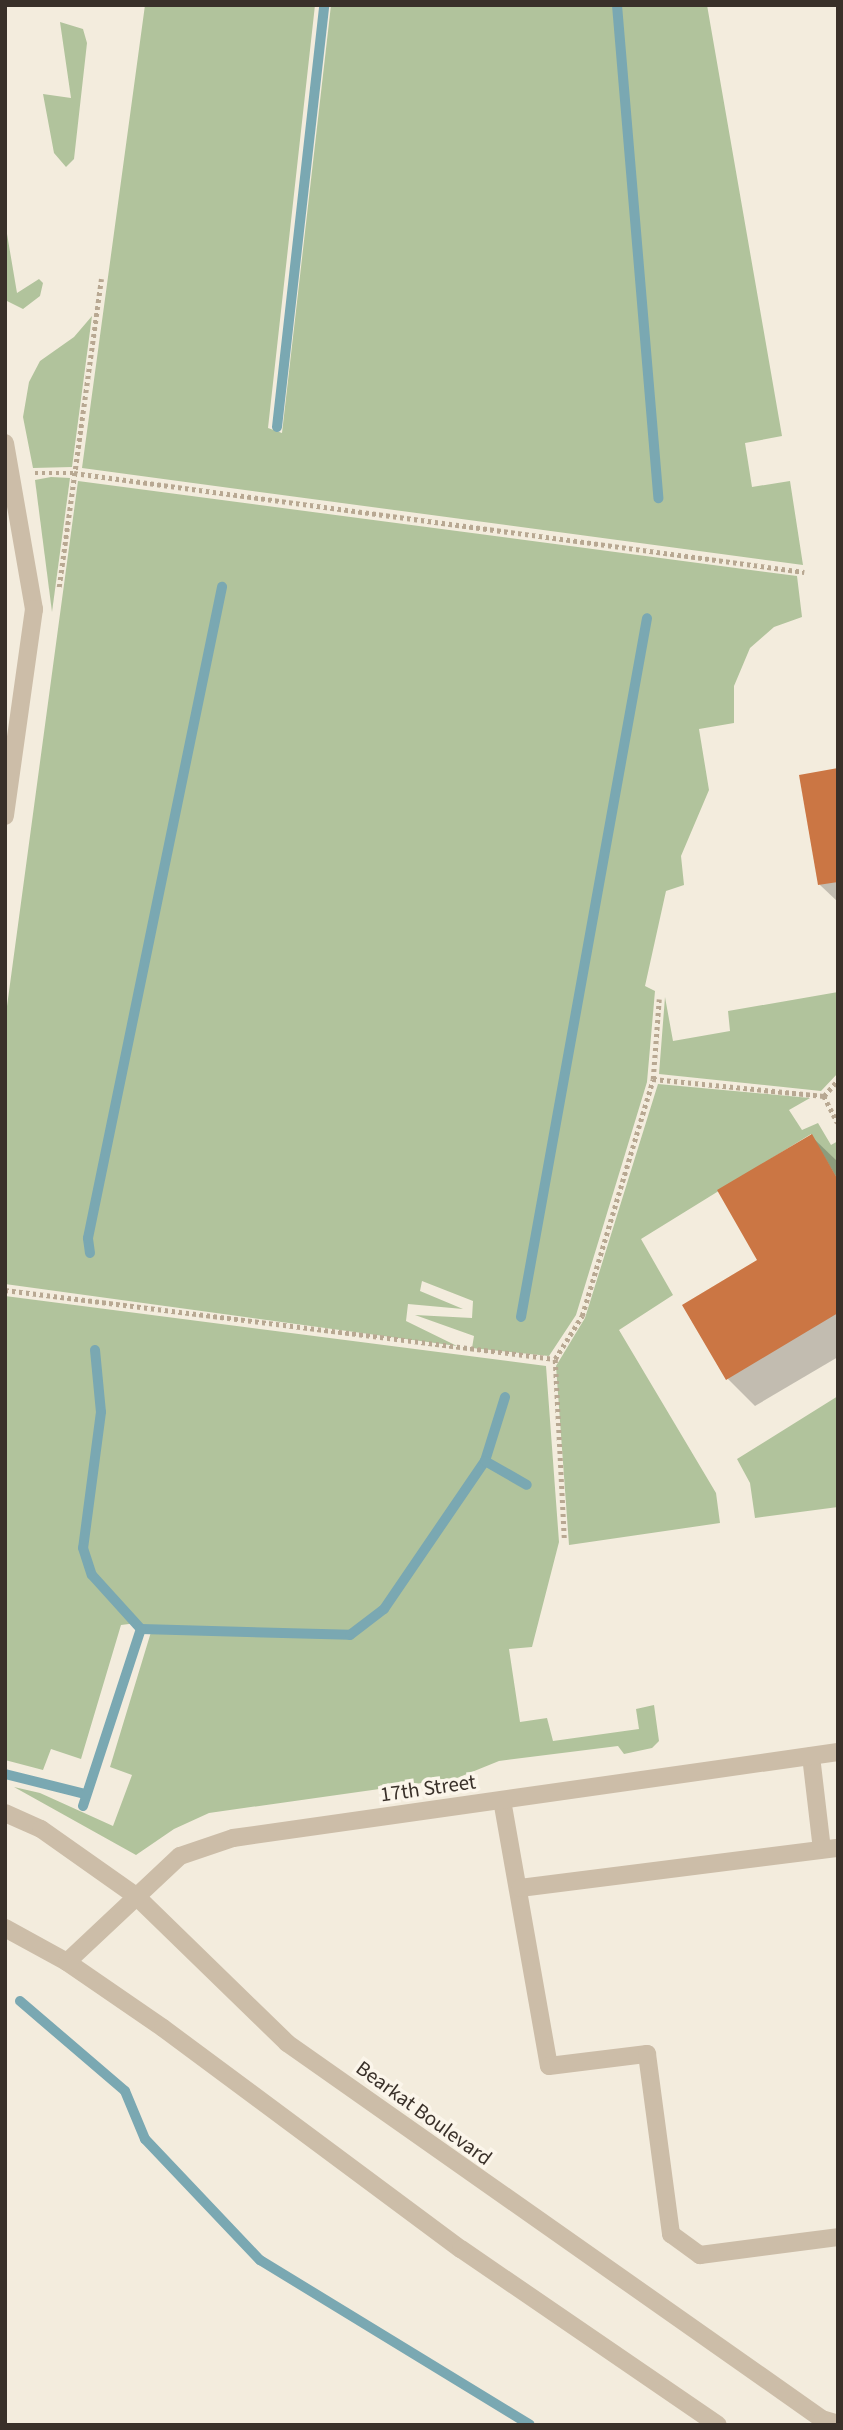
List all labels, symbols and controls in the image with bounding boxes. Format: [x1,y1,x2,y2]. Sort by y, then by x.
street label: 17th Street [379,1769,477,1807]
street label: Bearkat Boulevard [351,2055,497,2171]

